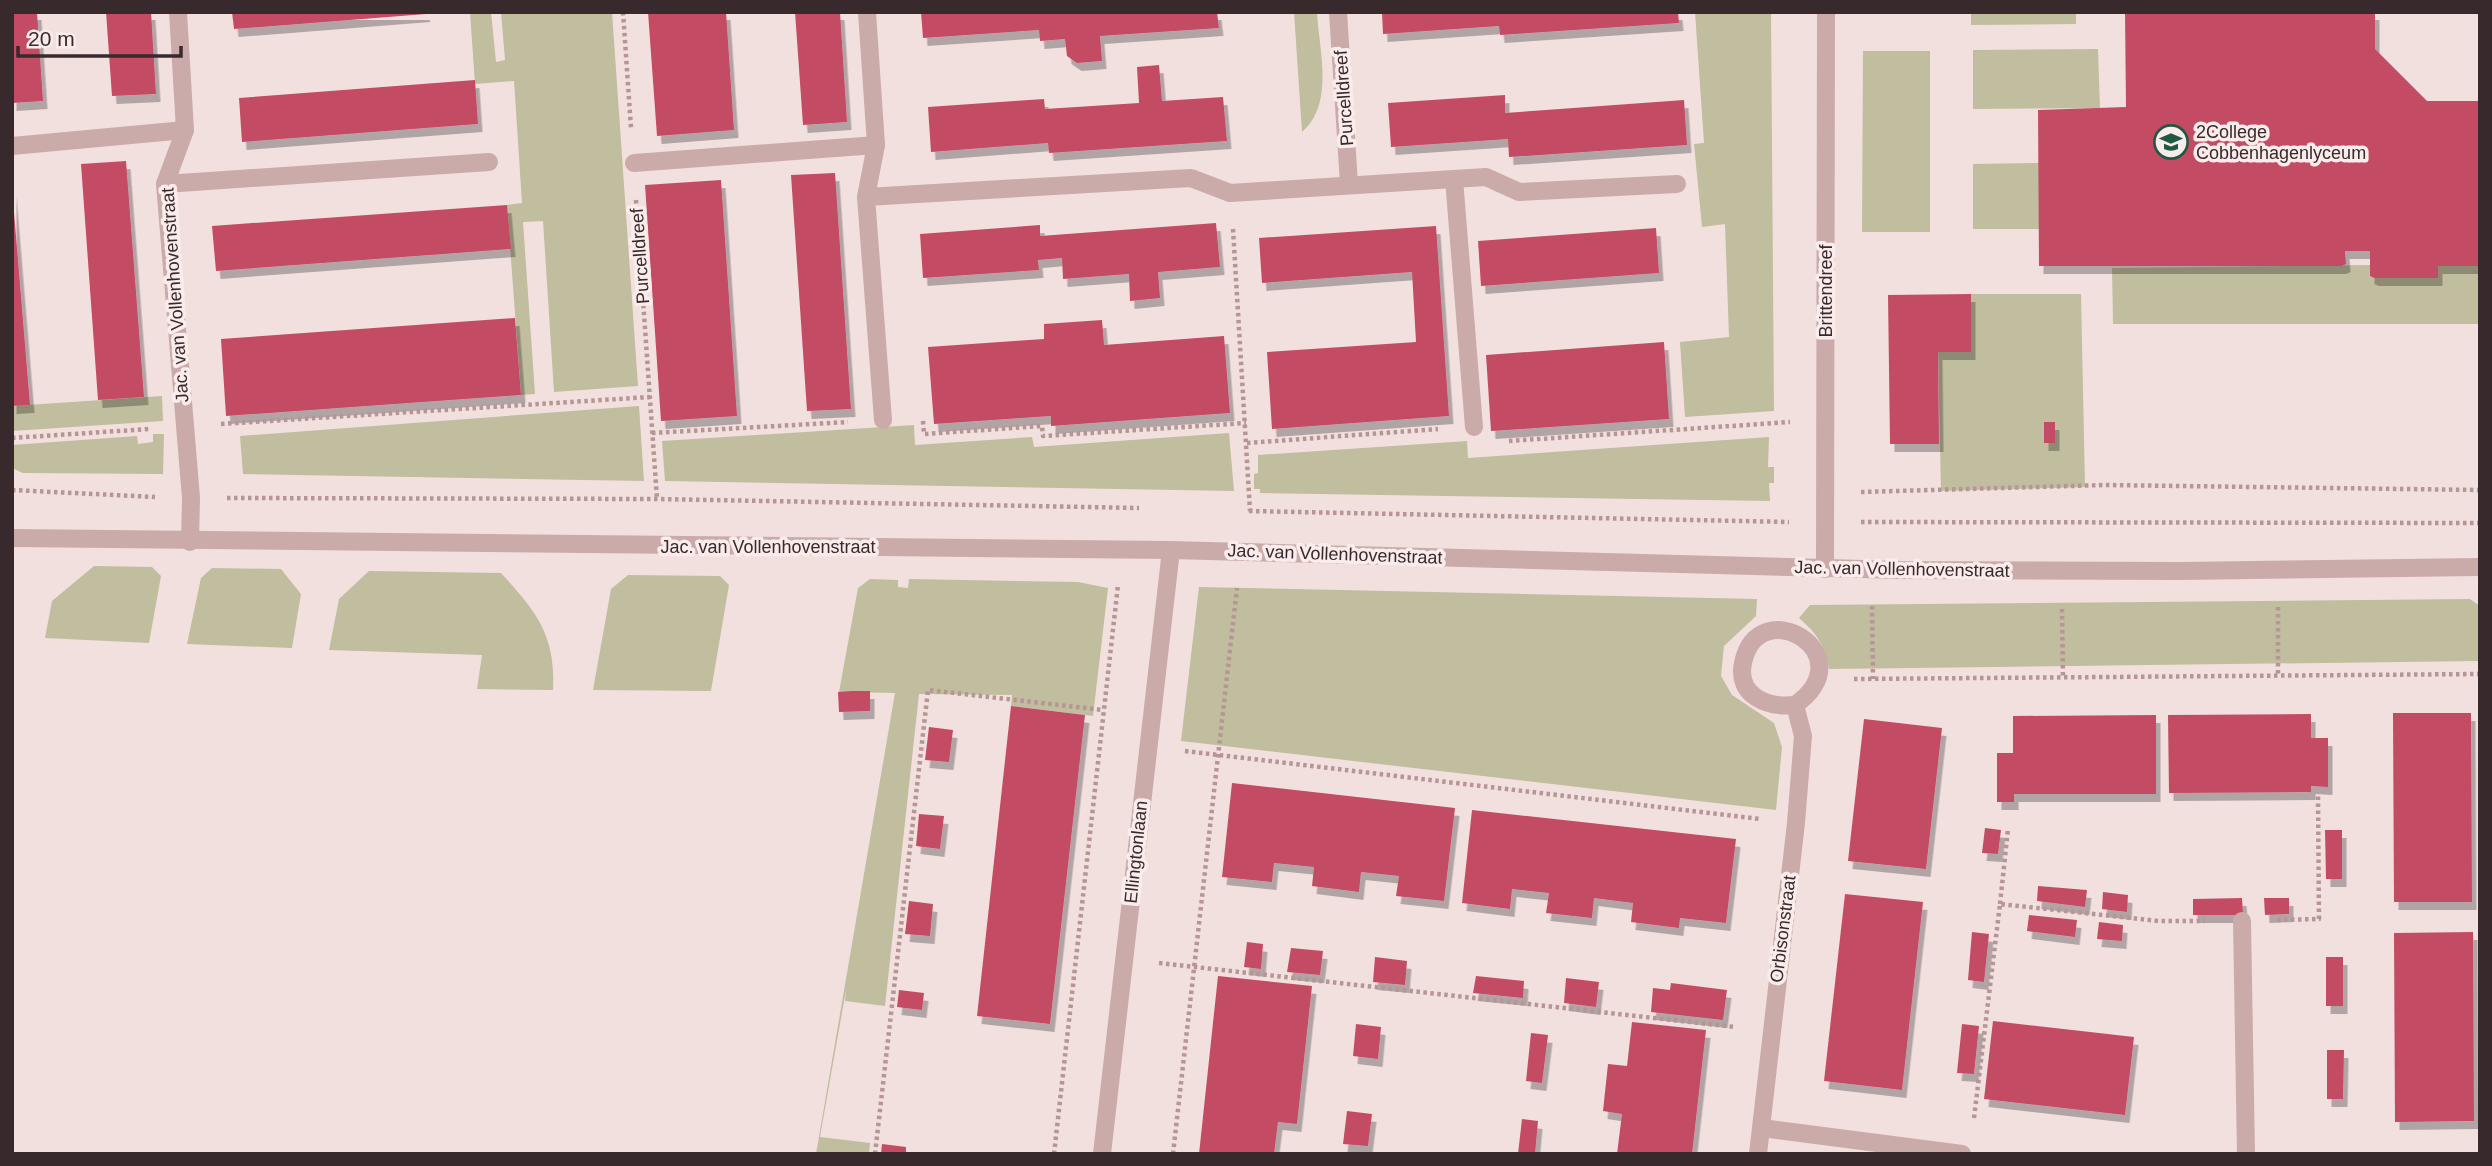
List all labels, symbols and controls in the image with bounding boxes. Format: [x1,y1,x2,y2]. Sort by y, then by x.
scale bar [18,14,180,58]
text: 20 m [28,27,75,50]
street label: Purcelldreef [1331,48,1357,147]
place label: 2College Cobbenhagenlyceum [2196,122,2366,163]
school or university icon: 2College Cobbenhagenlyceum [2152,123,2190,161]
street label: Jac. van Vollenhovenstraat [158,187,192,403]
street label: Purcelldreef [627,206,653,305]
street label: Brittendreef [1816,243,1836,338]
street label: Jac. van Vollenhovenstraat [660,537,876,557]
street label: Jac. van Vollenhovenstraat [1227,540,1443,568]
street label: Jac. van Vollenhovenstraat [1794,557,2010,581]
street label: Ellingtonlaan [1121,800,1151,904]
street label: Orbisonstraat [1766,874,1800,984]

